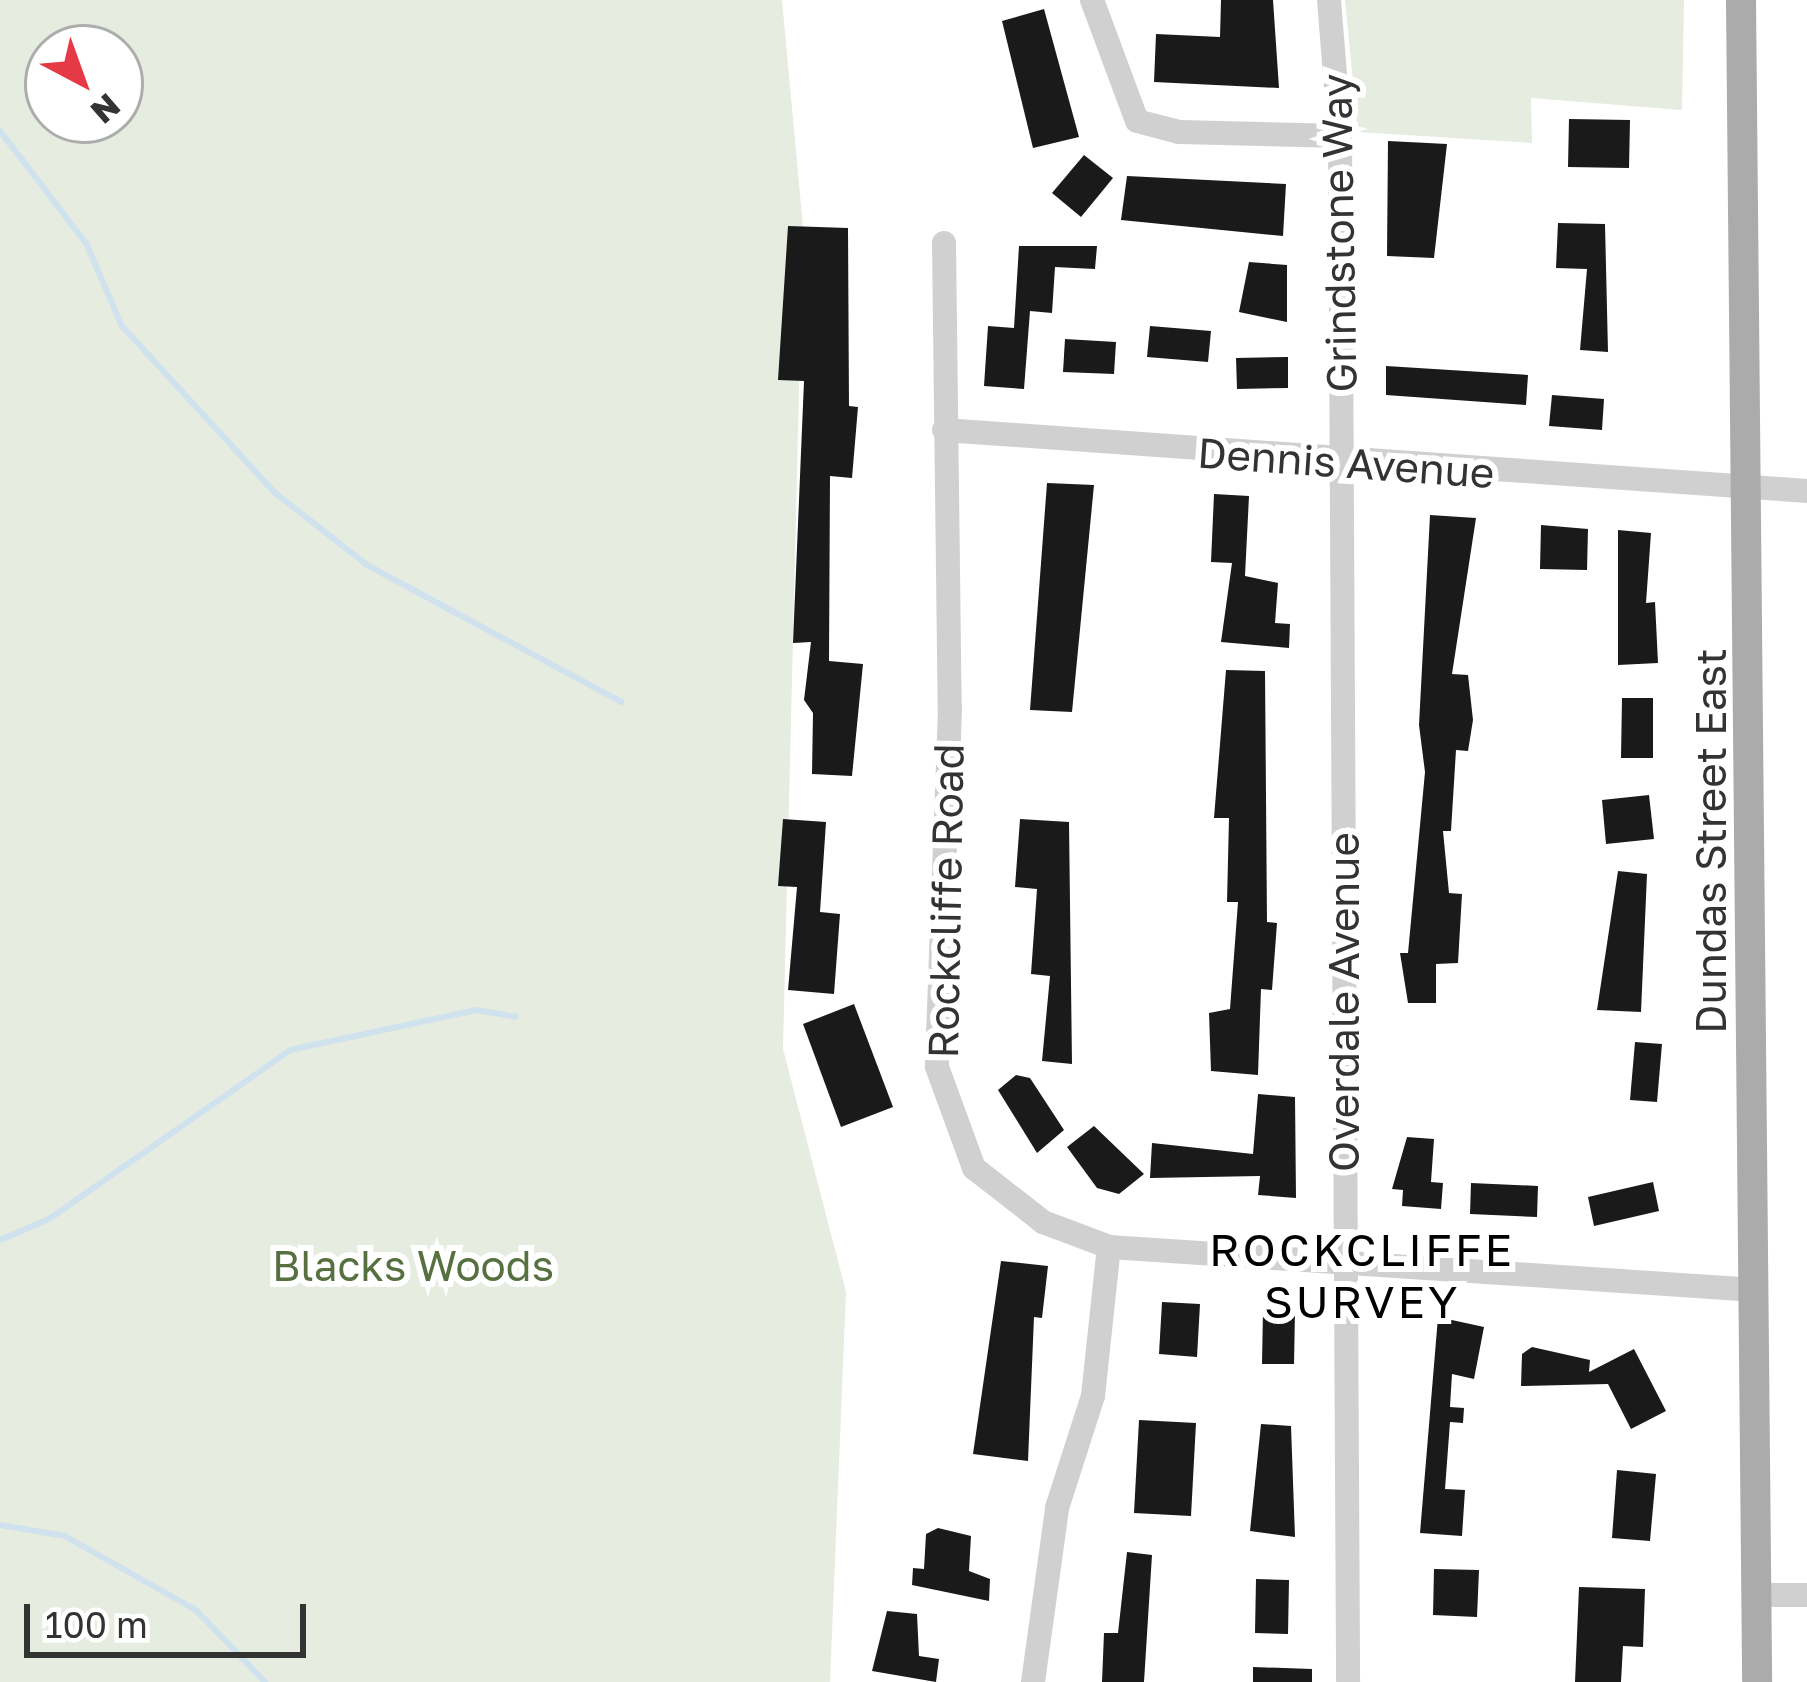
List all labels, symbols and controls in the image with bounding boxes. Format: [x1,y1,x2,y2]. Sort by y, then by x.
north arrow [24,24,144,144]
street label: Grindstone Way [1310,73,1366,393]
text: N [84,86,128,132]
street label: Dennis Avenue [1196,426,1496,498]
street label: Dundas Street East [1685,648,1735,1034]
street label: Rockcliffe Road [917,743,973,1059]
street label: Overdale Avenue [1318,832,1368,1172]
district label: ROCKCLIFFE SURVEY [1209,1223,1515,1329]
park label: Blacks Woods [272,1240,554,1290]
scale bar [30,1580,312,1654]
text: 100 m [45,1603,148,1646]

